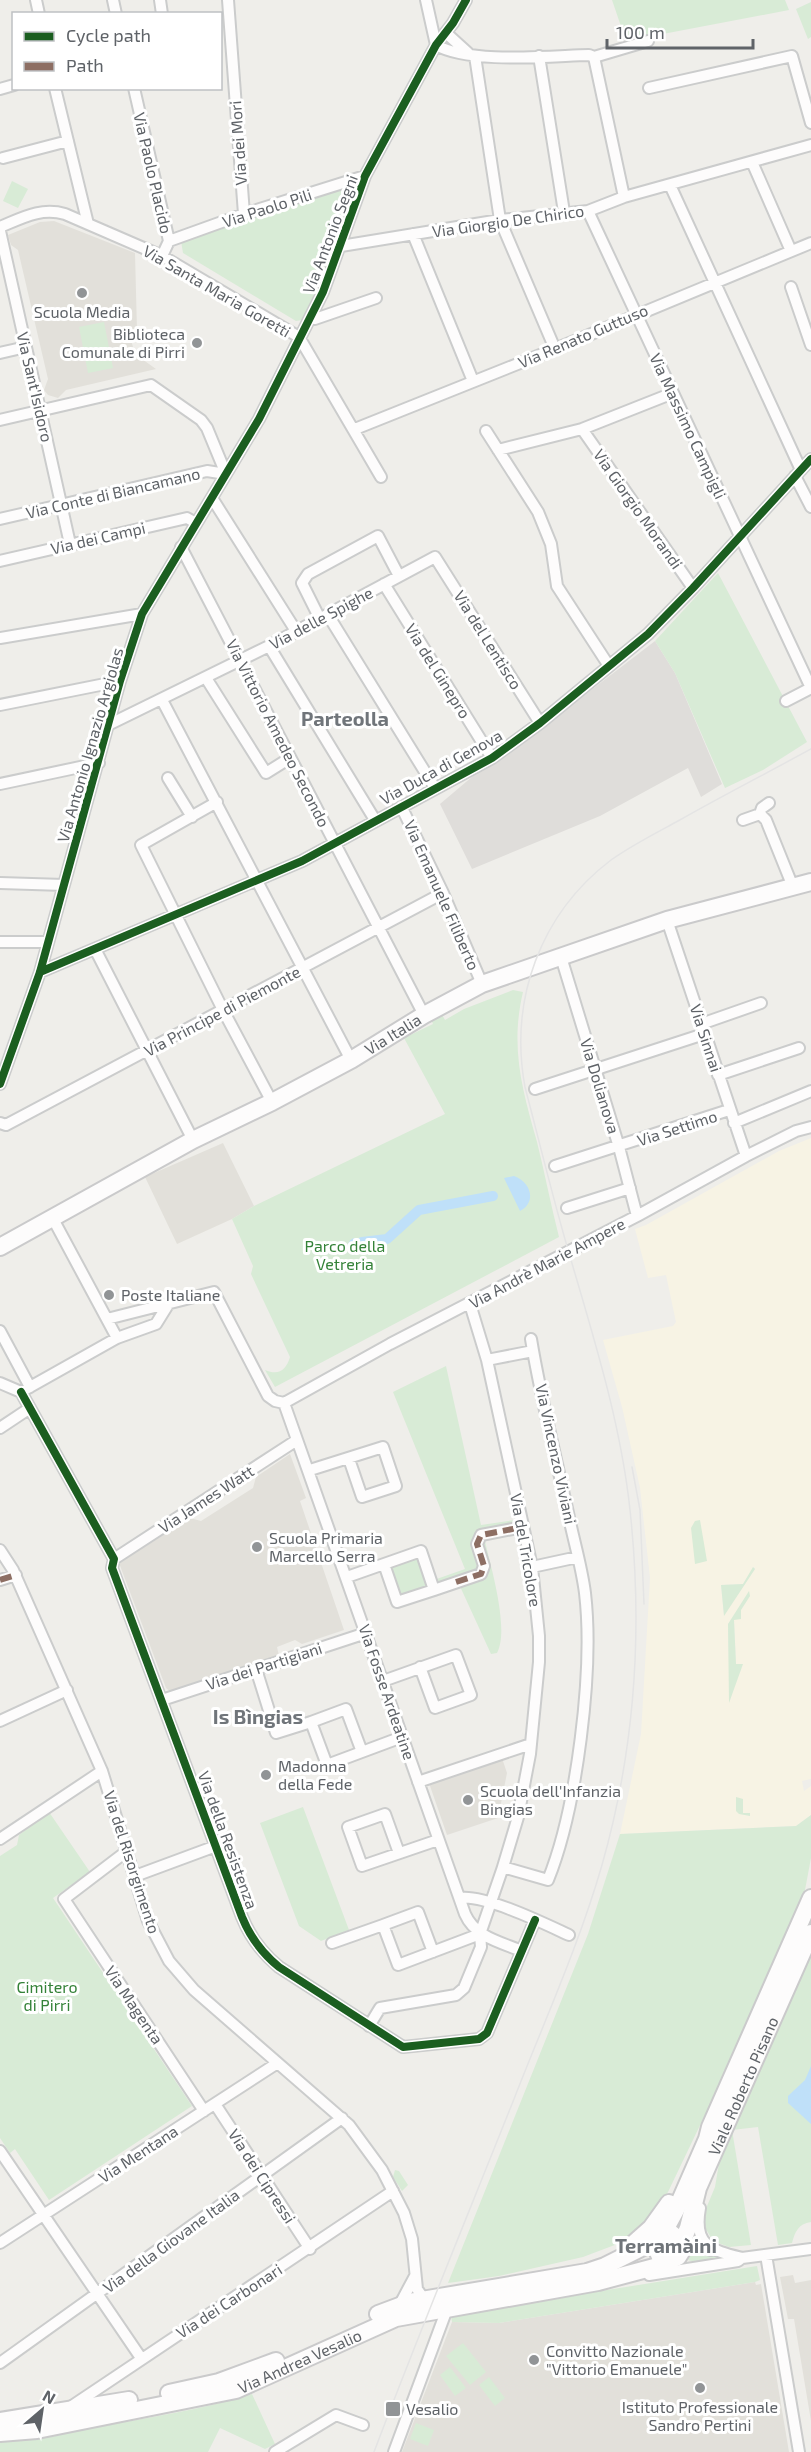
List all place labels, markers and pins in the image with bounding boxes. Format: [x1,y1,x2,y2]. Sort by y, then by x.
marker: Scuola Media [75,286,89,300]
place label: Scuola Media [34,302,130,321]
place label: Biblioteca Comunale di Pirri [62,324,185,361]
marker: Biblioteca Comunale di Pirri [190,336,204,350]
place label: Poste Italiane [121,1285,220,1304]
marker: Poste Italiane [102,1288,116,1302]
place label: Scuola Primaria Marcello Serra [269,1528,383,1565]
marker: Scuola Primaria Marcello Serra [250,1540,264,1554]
place label: Madonna della Fede [278,1756,352,1793]
marker: Madonna della Fede [259,1768,273,1782]
place label: Scuola dell'Infanzia Bingias [480,1781,621,1818]
marker: Scuola dell'Infanzia Bingias [461,1793,475,1807]
place label: Convitto Nazionale "Vittorio Emanuele" [546,2341,687,2378]
marker: Convitto Nazionale "Vittorio Emanuele" [527,2353,541,2367]
marker: Istituto Professionale Sandro Pertini [693,2381,707,2395]
place label: Istituto Professionale Sandro Pertini [622,2397,778,2434]
place label: Vesalio [406,2399,458,2418]
marker: Vesalio [384,2400,402,2418]

